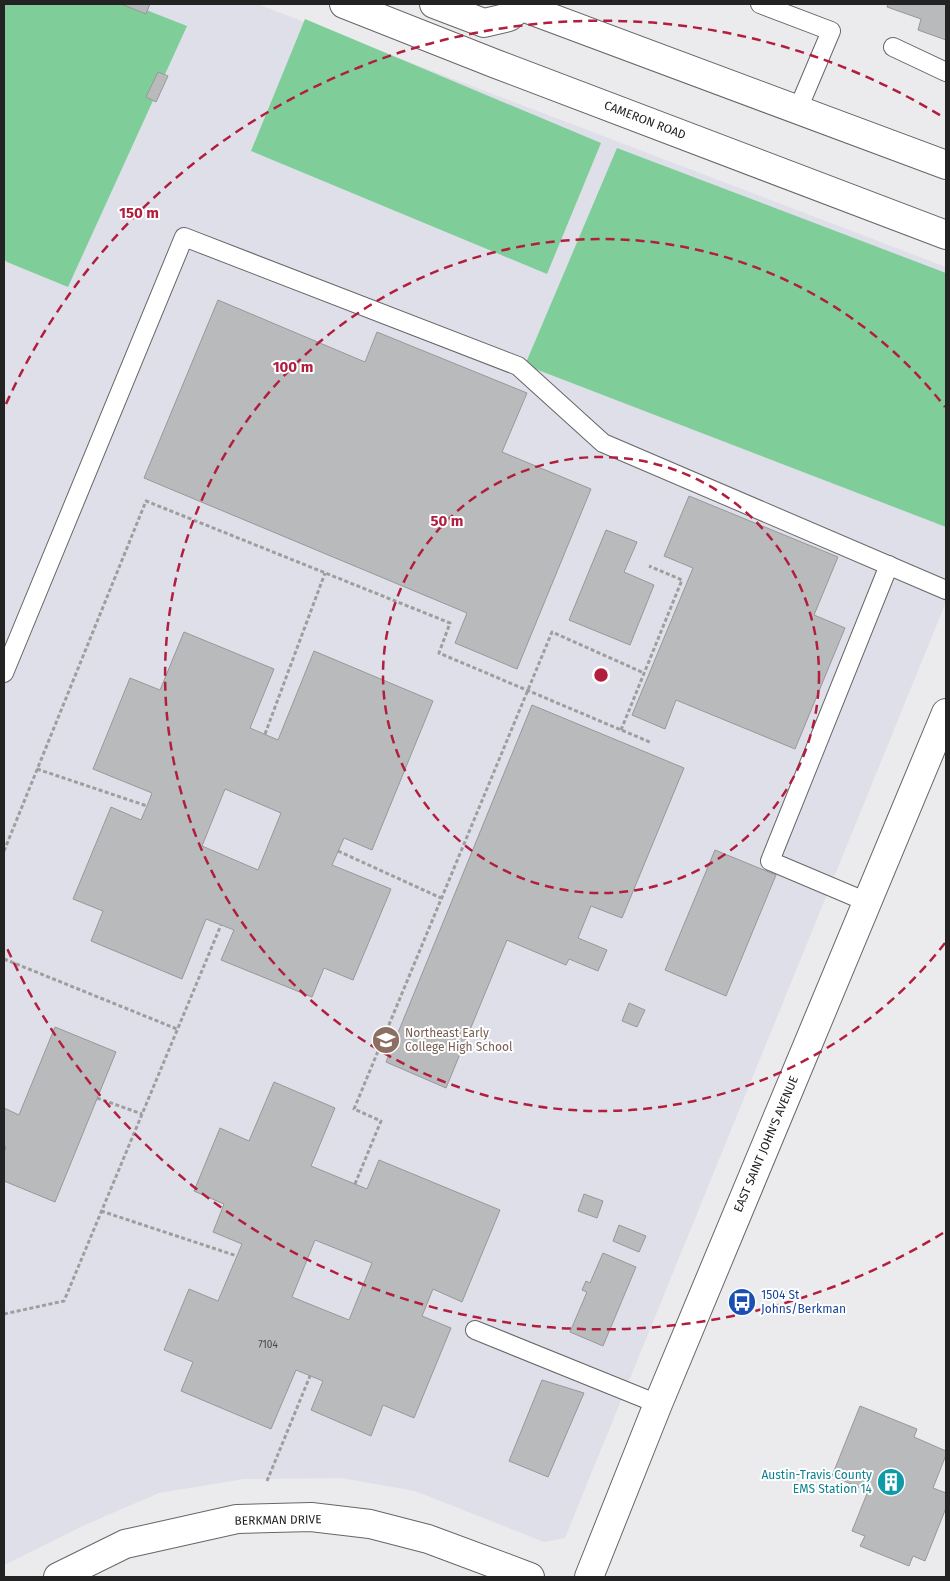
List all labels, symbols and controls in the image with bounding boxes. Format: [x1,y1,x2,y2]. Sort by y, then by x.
street label: CAMERON ROAD [602,98,688,142]
text: 150 m [119,204,159,222]
text: 100 m [273,358,313,376]
text: 50 m [430,512,464,530]
centre of rings [592,666,610,684]
school or university icon: Northeast Early College High School [371,1025,401,1055]
place label: Northeast Early College High School [405,1026,513,1054]
street label: EAST SAINT JOHN'S AVENUE [731,1074,801,1214]
bus stop icon: 1504 St Johns/Berkman [727,1287,757,1317]
place label: 1504 St Johns/Berkman [761,1288,846,1316]
house number: 7104 [258,1339,278,1351]
building icon: Austin-Travis County EMS Station 14 [876,1467,906,1497]
place label: Austin-Travis County EMS Station 14 [761,1468,873,1496]
street label: BERKMAN DRIVE [234,1512,322,1528]

